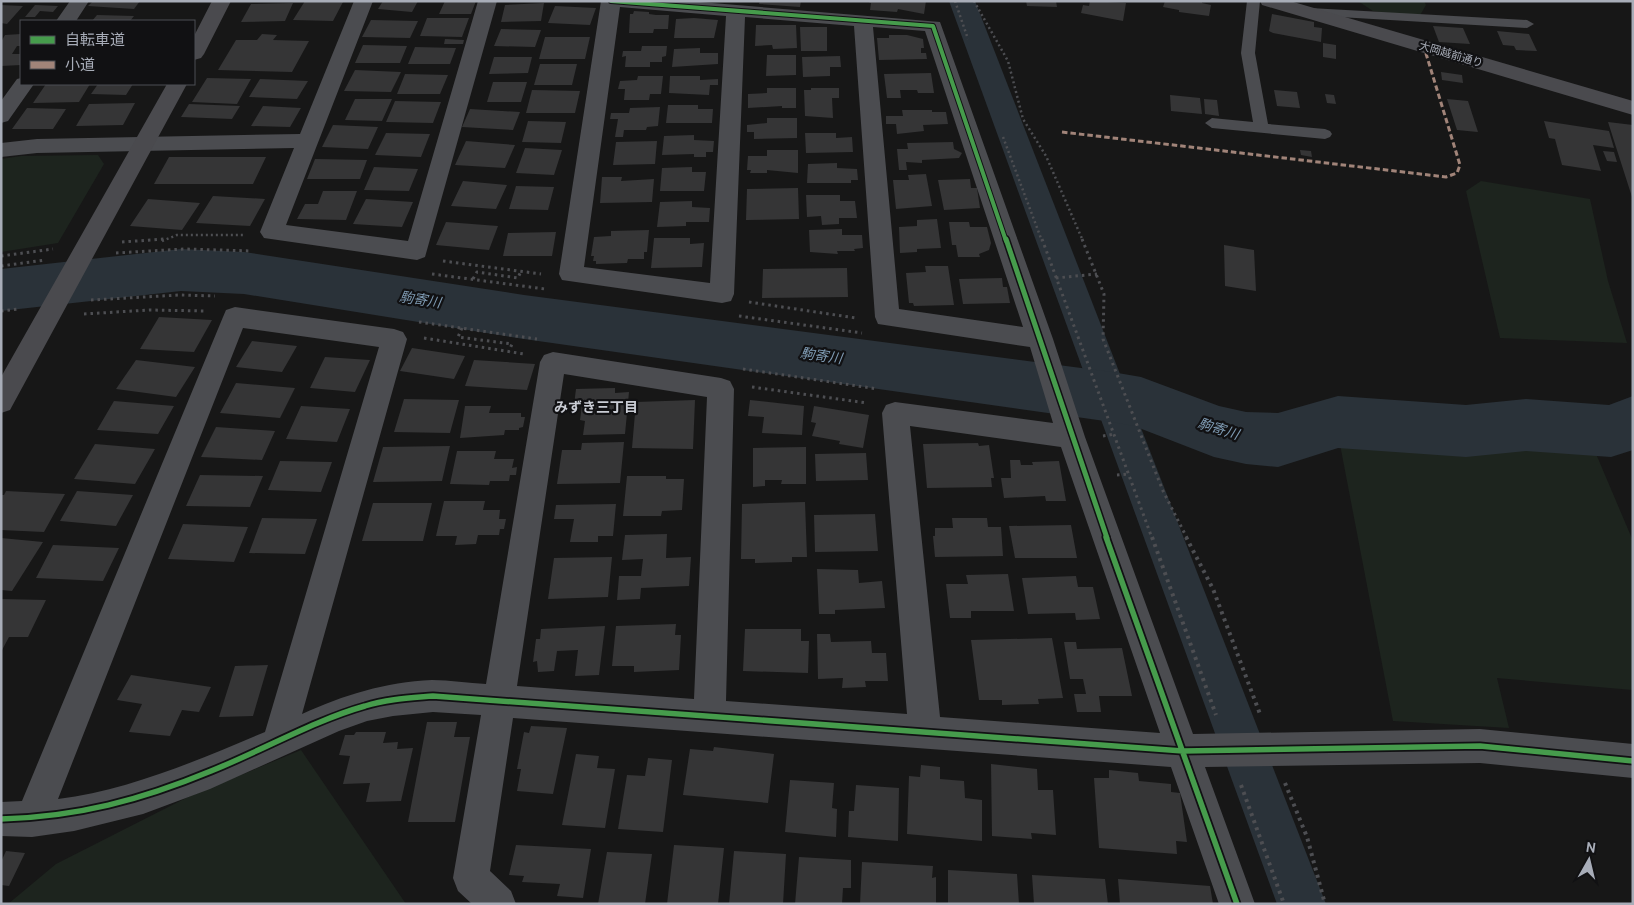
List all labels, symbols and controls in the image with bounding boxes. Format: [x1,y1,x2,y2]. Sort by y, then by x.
legend [20,20,195,85]
text: 自転車道 [65,32,125,51]
street label: 大岡越前通り [1417,39,1485,71]
text: 小道 [65,57,95,76]
water label: 駒寄川 [398,289,444,313]
water label: 駒寄川 [799,346,845,369]
district label: みずき三丁目 [554,400,638,417]
water label: 駒寄川 [1195,416,1242,445]
north arrow [1564,835,1614,885]
text: N [1584,839,1597,858]

